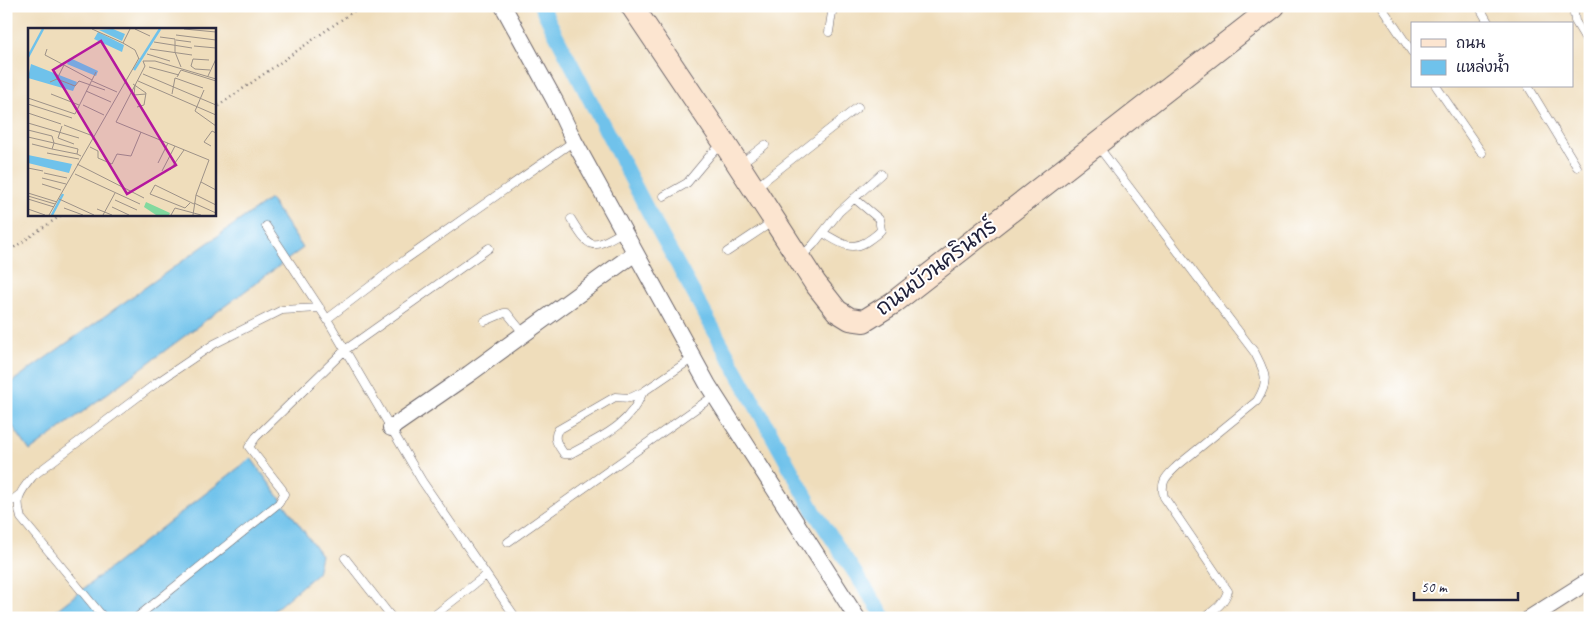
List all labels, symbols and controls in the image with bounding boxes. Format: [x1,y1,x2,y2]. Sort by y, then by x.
legend [1411,22,1574,88]
inset map [28,28,215,215]
text: ถนน [1456,34,1485,53]
text: แหล่งน้ำ [1456,53,1510,77]
street label: ถนนบัวนครินทร์ [870,213,1002,321]
scale bar [1414,569,1517,601]
text: 50 m [1421,578,1448,597]

